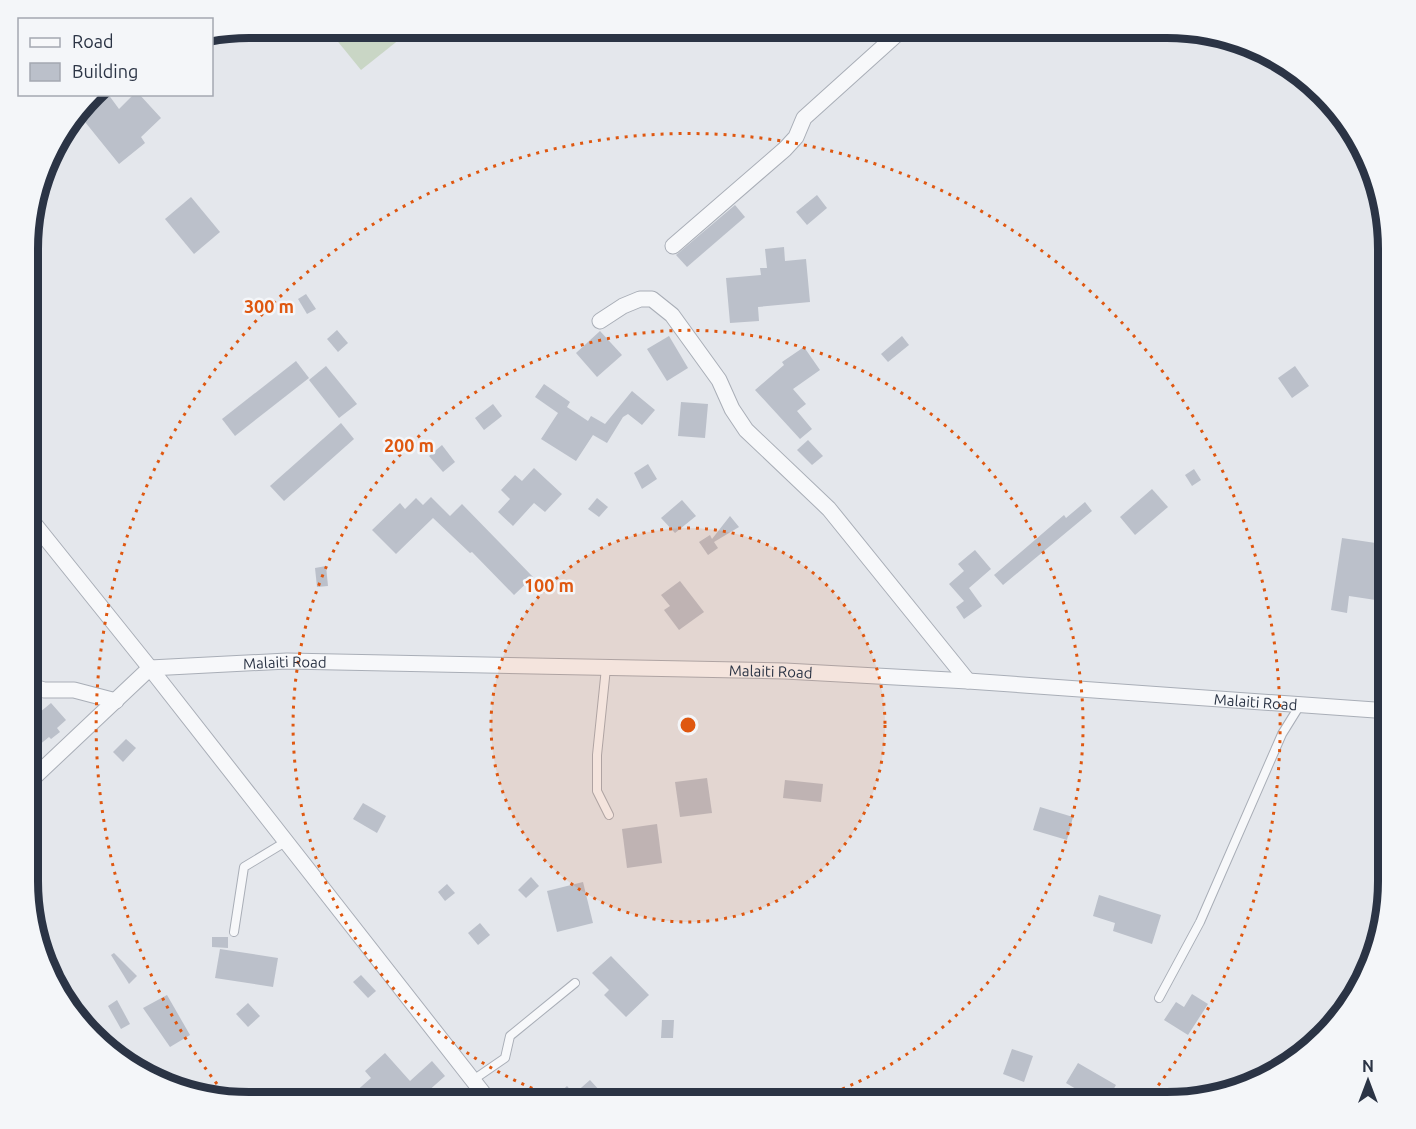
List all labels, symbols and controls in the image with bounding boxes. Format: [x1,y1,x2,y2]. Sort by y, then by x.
legend [18,18,213,96]
text: Road [72,31,114,51]
text: Building [72,61,138,81]
text: 300 m [244,296,294,316]
text: 200 m [384,435,434,455]
text: 100 m [524,575,574,595]
street label: Malaiti Road [243,652,327,672]
street label: Malaiti Road [729,661,813,681]
street label: Malaiti Road [1213,690,1298,713]
centre of rings [678,715,698,735]
north arrow [1338,1051,1398,1111]
text: N [1362,1057,1374,1075]

